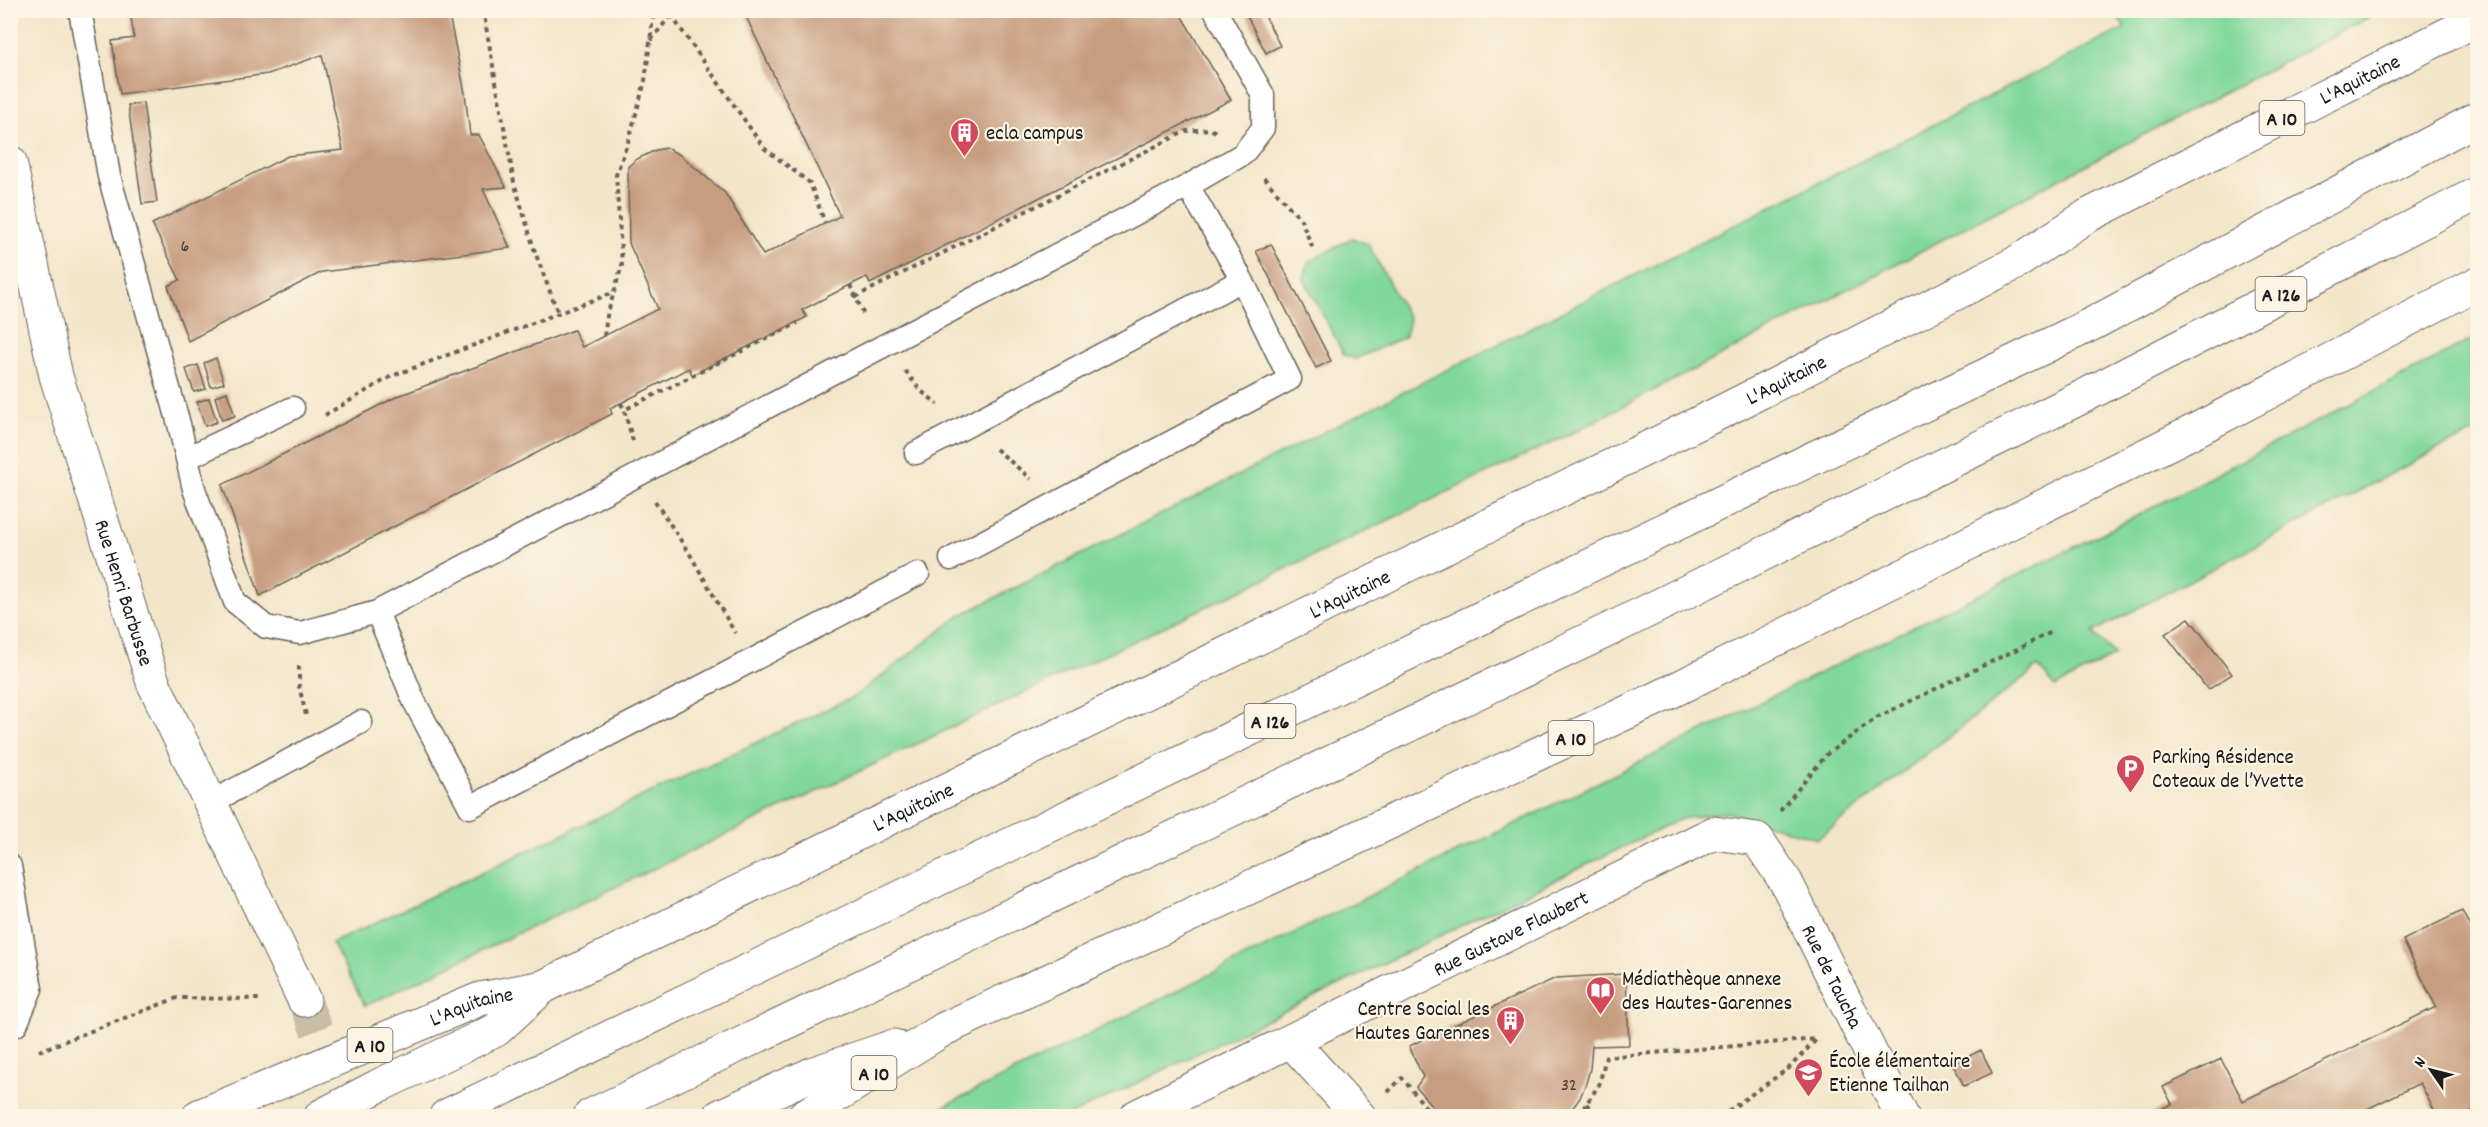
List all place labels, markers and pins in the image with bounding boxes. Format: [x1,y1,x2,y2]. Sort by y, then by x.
building icon: ecla campus [949,116,981,158]
place label: ecla campus [986,120,1084,150]
place label: Parking Résidence Coteaux de l’Yvette [2152,744,2304,798]
parking icon: Parking Résidence Coteaux de l’Yvette [2115,752,2147,794]
place label: Médiathèque annexe des Hautes-Garennes [1622,966,1792,1020]
library icon: Médiathèque annexe des Hautes-Garennes [1585,974,1617,1016]
place label: Centre Social les Hautes Garennes [1355,996,1490,1050]
building icon: Centre Social les Hautes Garennes [1495,1004,1527,1046]
place label: École élémentaire Etienne Tailhan [1829,1048,1970,1102]
school or university icon: École élémentaire Etienne Tailhan [1792,1056,1824,1098]

